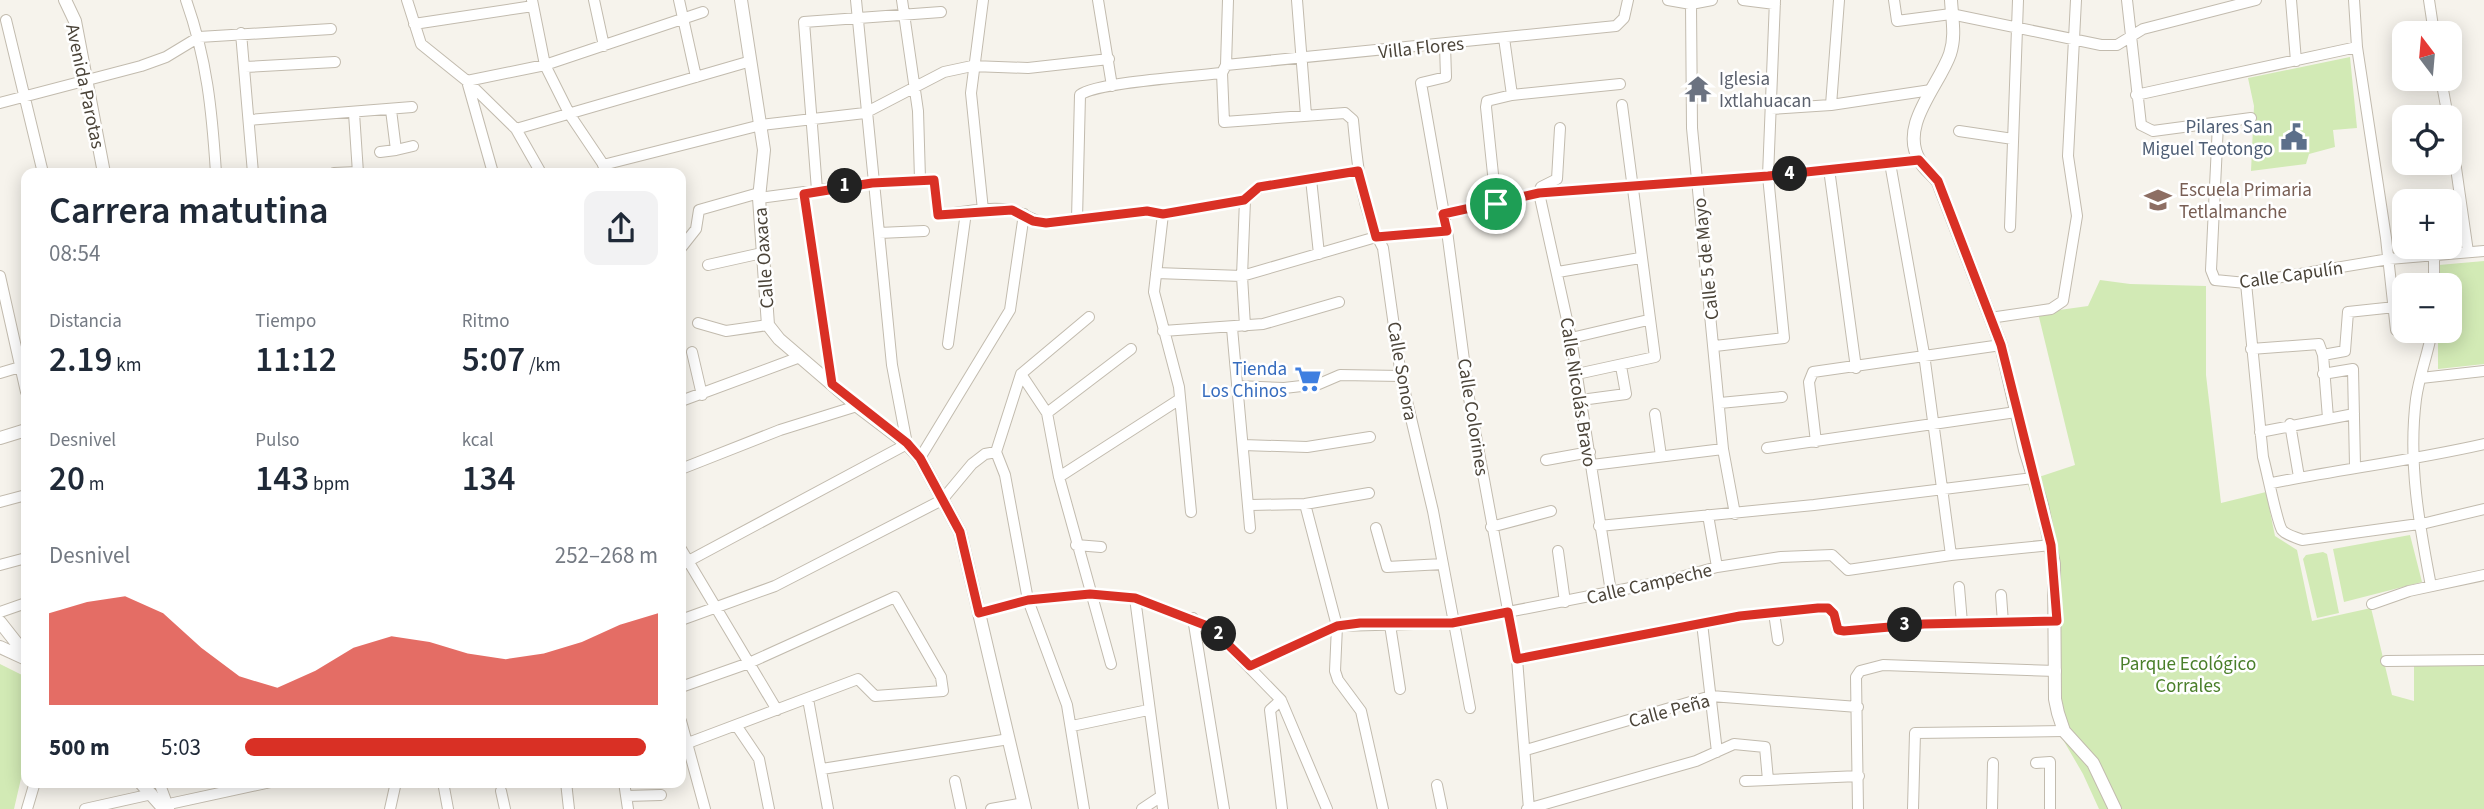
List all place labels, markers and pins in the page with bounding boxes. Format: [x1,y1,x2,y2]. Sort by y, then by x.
place label: Iglesia Ixtlahuacan [1719,66,1812,115]
temple icon: Iglesia Ixtlahuacan [1683,74,1713,104]
place label: Pilares San Miguel Teotongo [2142,114,2273,163]
public building icon: Pilares San Miguel Teotongo [2279,122,2309,152]
pin: 4 [1772,156,1808,192]
pin: 1 [828,168,862,204]
pin [1466,174,1526,234]
place label: Escuela Primaria Tetlalmanche [2179,177,2312,226]
school or university icon: Escuela Primaria Tetlalmanche [2143,185,2173,215]
place label: Tienda Los Chinos [1202,356,1287,405]
supermarket icon: Tienda Los Chinos [1293,364,1323,394]
pin: 3 [1888,608,1923,642]
pin: 2 [1202,616,1236,652]

